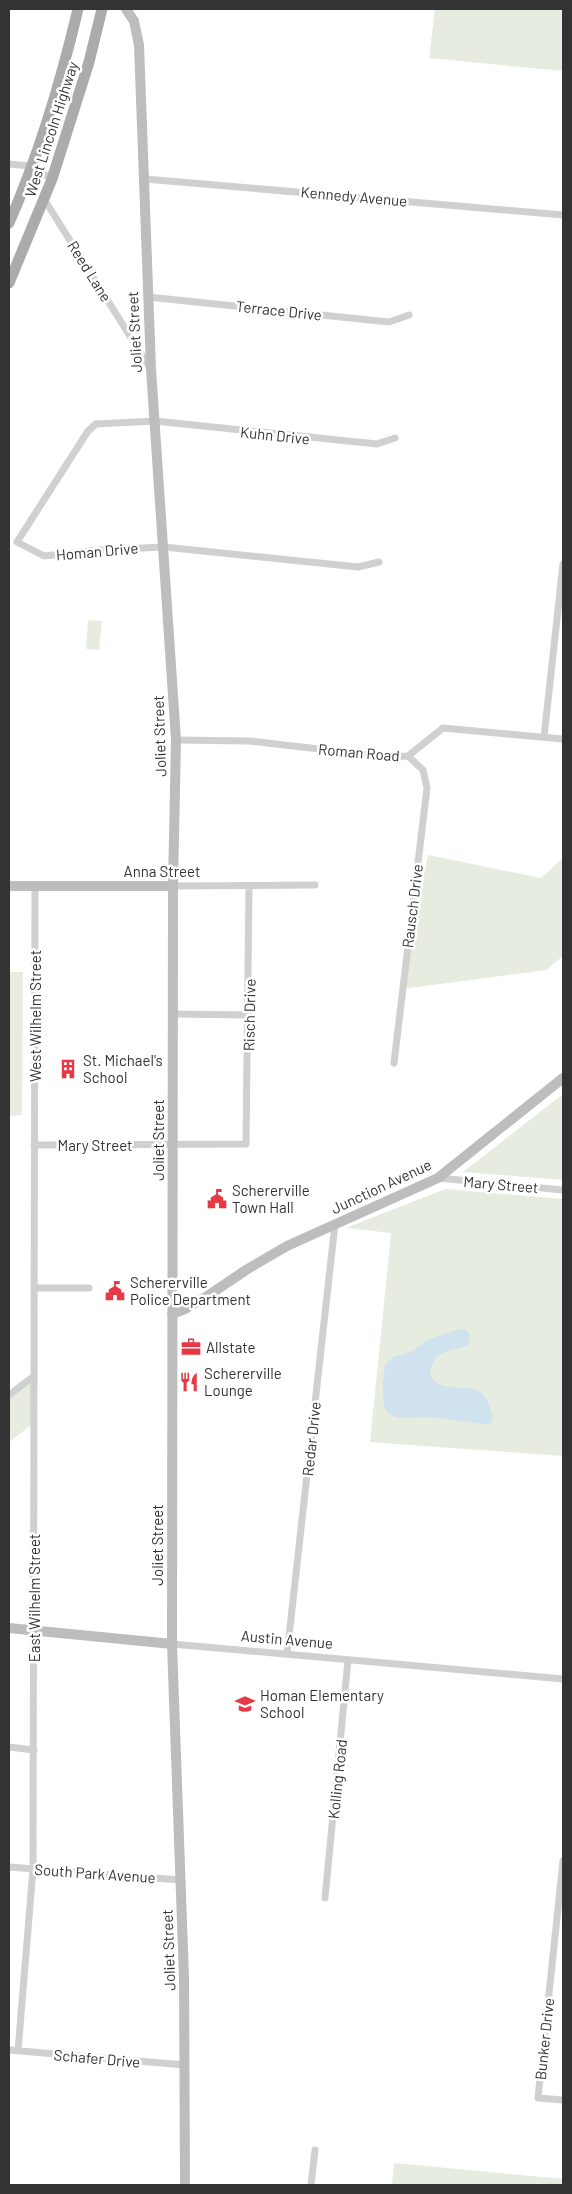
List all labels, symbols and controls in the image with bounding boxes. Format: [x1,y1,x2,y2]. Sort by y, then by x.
street label: West Lincoln Highway [21,59,81,199]
street label: Kennedy Avenue [300,182,408,210]
street label: Reed Lane [64,237,116,305]
street label: Joliet Street [123,291,145,373]
street label: Terrace Drive [235,297,323,323]
street label: Kuhn Drive [239,422,311,448]
street label: Homan Drive [55,538,139,564]
street label: Joliet Street [149,695,169,777]
street label: Roman Road [318,739,400,765]
street label: Anna Street [124,862,200,880]
street label: Rausch Drive [398,863,426,949]
street label: West Wilhelm Street [26,950,44,1082]
street label: Risch Drive [239,979,259,1051]
place label: St. Michael's School [83,1051,163,1086]
building icon: St. Michael's School [57,1058,79,1080]
street label: Joliet Street [149,1099,167,1181]
street label: Mary Street [57,1136,133,1154]
street label: Junction Avenue [328,1155,434,1217]
street label: Mary Street [463,1172,539,1196]
place label: Schererville Town Hall [232,1181,310,1216]
public building icon: Schererville Town Hall [206,1188,228,1210]
place label: Schererville Police Department [130,1273,251,1308]
public building icon: Schererville Police Department [104,1280,126,1302]
office icon: Allstate [180,1336,202,1358]
place label: Allstate [206,1338,256,1356]
place label: Schererville Lounge [204,1364,282,1399]
restaurant icon: Schererville Lounge [178,1371,200,1393]
street label: Redar Drive [298,1401,324,1477]
street label: Joliet Street [148,1504,166,1586]
street label: East Wilhelm Street [25,1534,43,1662]
street label: Austin Avenue [240,1626,334,1652]
place label: Homan Elementary School [260,1686,384,1721]
school or university icon: Homan Elementary School [234,1693,256,1715]
street label: Kolling Road [324,1738,350,1820]
street label: South Park Avenue [34,1860,156,1886]
street label: Joliet Street [158,1909,178,1991]
street label: Bunker Drive [531,1997,557,2081]
street label: Schafer Drive [53,2045,141,2071]

